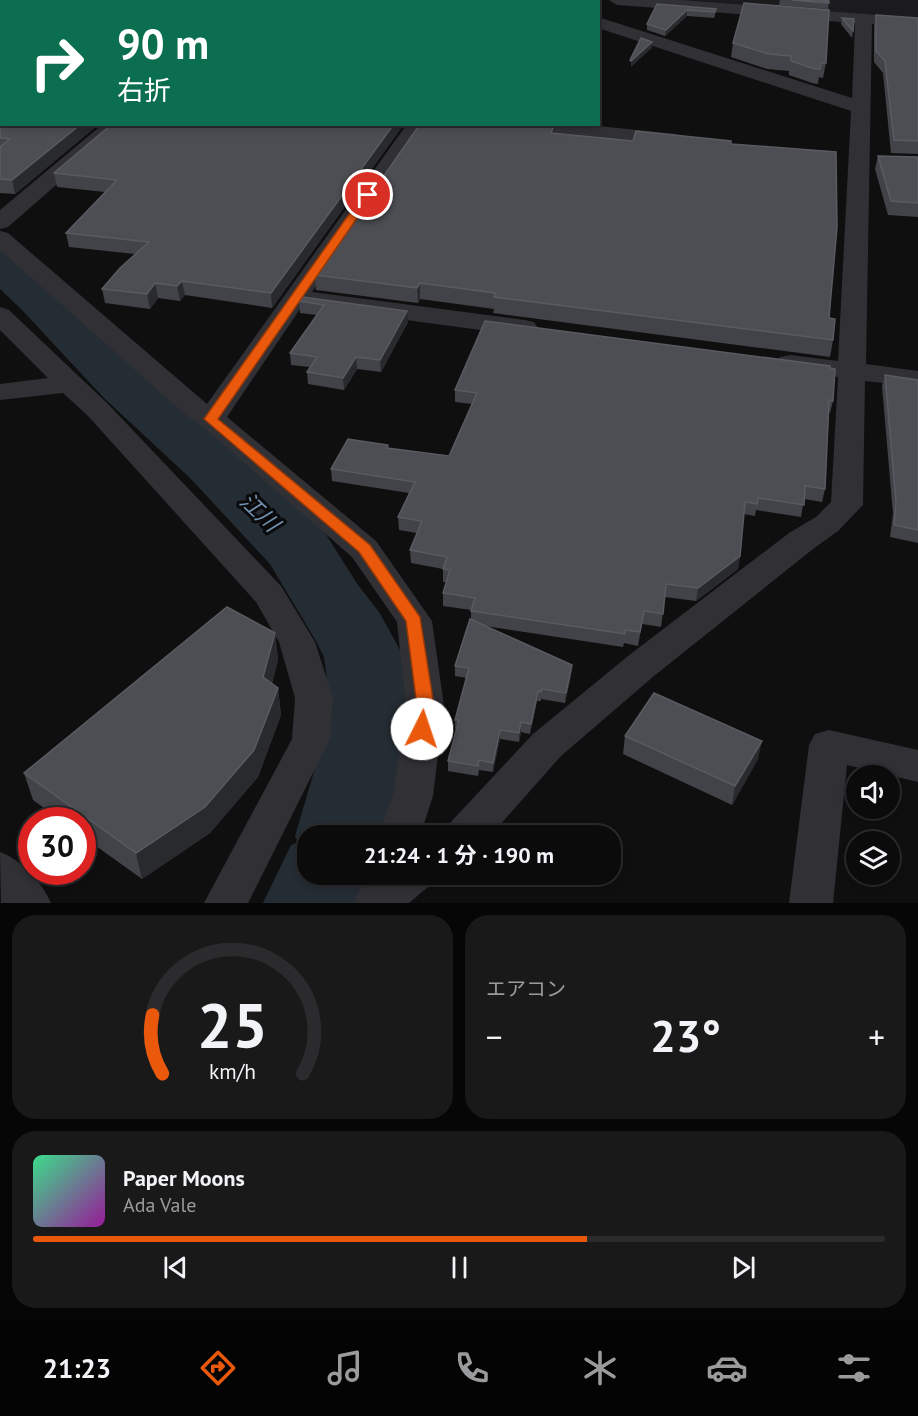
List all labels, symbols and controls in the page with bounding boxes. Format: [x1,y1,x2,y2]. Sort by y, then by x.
text: 90 m [117,16,209,71]
icon: right [18,24,96,102]
text: 右折 [117,73,171,107]
pin [342,169,393,220]
icon: arrive [351,178,384,211]
water label: 江川 [234,487,287,539]
position arrow [390,697,454,761]
map controls [846,765,900,885]
button: sound [846,765,900,819]
speed limit sign: 30 [18,807,96,885]
button: layers [846,831,900,885]
text: 21:24 · 1 分 · 190 m [364,841,554,869]
text: エアコン [486,976,566,1002]
text: 25 [197,984,268,1065]
text: 23° [650,1006,721,1064]
text: − [486,1015,503,1058]
text: + [868,1015,885,1058]
text: km/h [209,1057,256,1085]
text: Paper Moons [123,1164,245,1192]
text: Ada Vale [123,1192,196,1218]
icon: previous [159,1251,192,1284]
icon: pause [443,1251,476,1284]
icon: next [727,1251,760,1284]
icon: directions [197,1347,239,1389]
icon: music [324,1347,366,1389]
icon: phone [451,1347,493,1389]
icon: climate [579,1347,621,1389]
icon: car [706,1347,748,1389]
icon: filters [833,1347,875,1389]
text: 21:23 [43,1351,111,1385]

